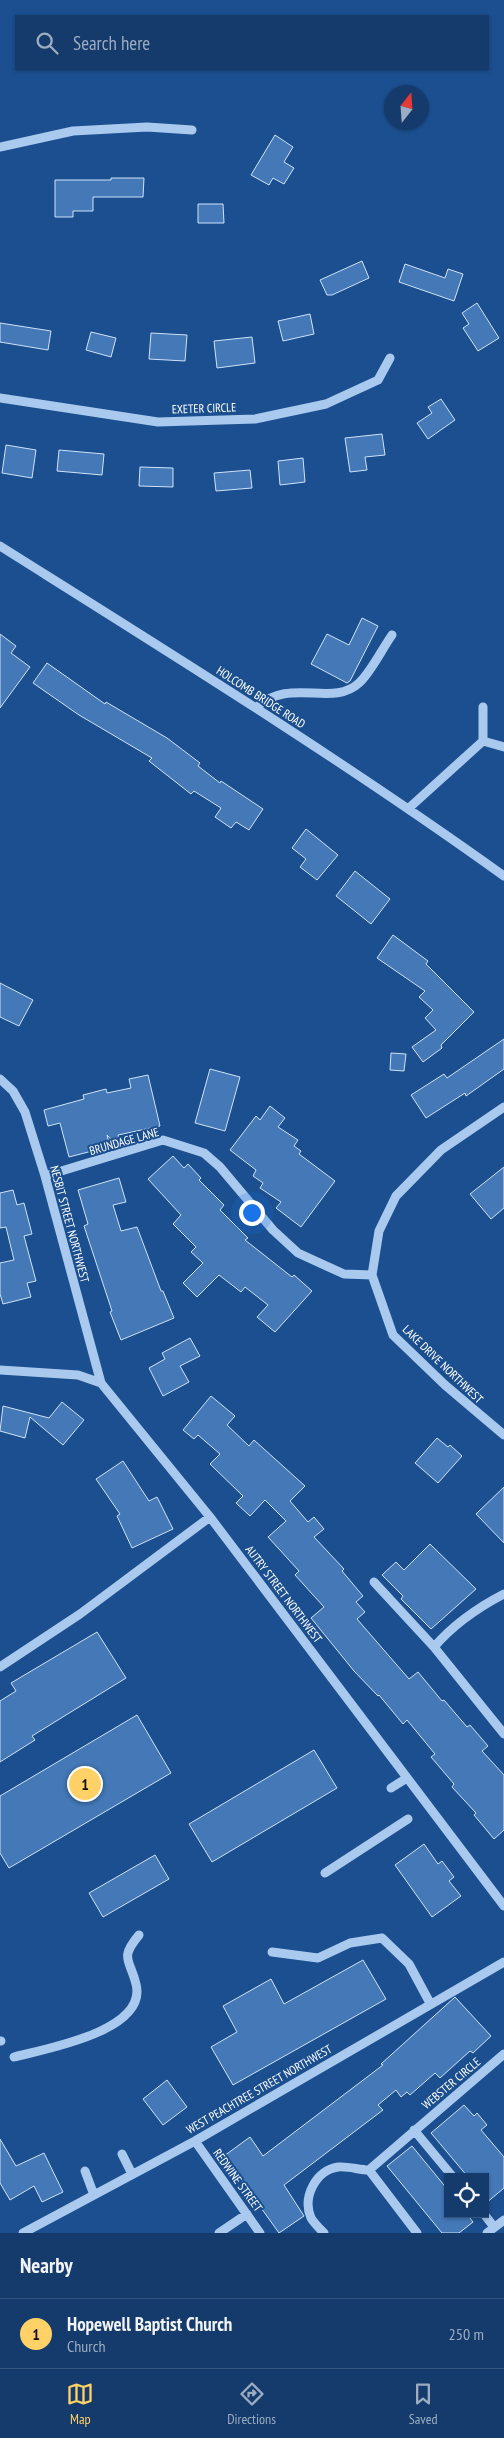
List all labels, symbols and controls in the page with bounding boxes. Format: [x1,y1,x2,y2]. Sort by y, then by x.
search box [15,15,489,70]
icon: search [33,29,61,57]
text: Search here [73,31,150,55]
north arrow [384,85,429,130]
street label: EXETER CIRCLE [172,399,236,417]
street label: HOLCOMB BRIDGE ROAD [214,663,308,731]
street label: BRUNDAGE LANE [88,1124,160,1158]
street label: NESBIT STREET NORTHWEST [47,1164,93,1285]
your location [239,1200,265,1226]
street label: LAKE DRIVE NORTHWEST [400,1322,487,1407]
street label: AUTRY STREET NORTHWEST [242,1542,326,1646]
pin: 1 [69,1765,101,1803]
street label: WEST PEACHTREE STREET NORTHWEST [184,2041,335,2137]
street label: WEBSTER CIRCLE [419,2054,483,2112]
street label: REDWINE STREET [210,2146,266,2215]
map controls [444,2173,489,2218]
button: locate [444,2173,489,2218]
text: Nearby [20,2252,73,2279]
text: Hopewell Baptist Church [67,2312,232,2336]
text: 1 [32,2324,40,2344]
text: 250 m [449,2324,484,2344]
text: Church [67,2336,105,2356]
tab: Map [66,2380,94,2428]
tab: Directions [227,2380,276,2428]
tab: Saved [409,2380,438,2428]

